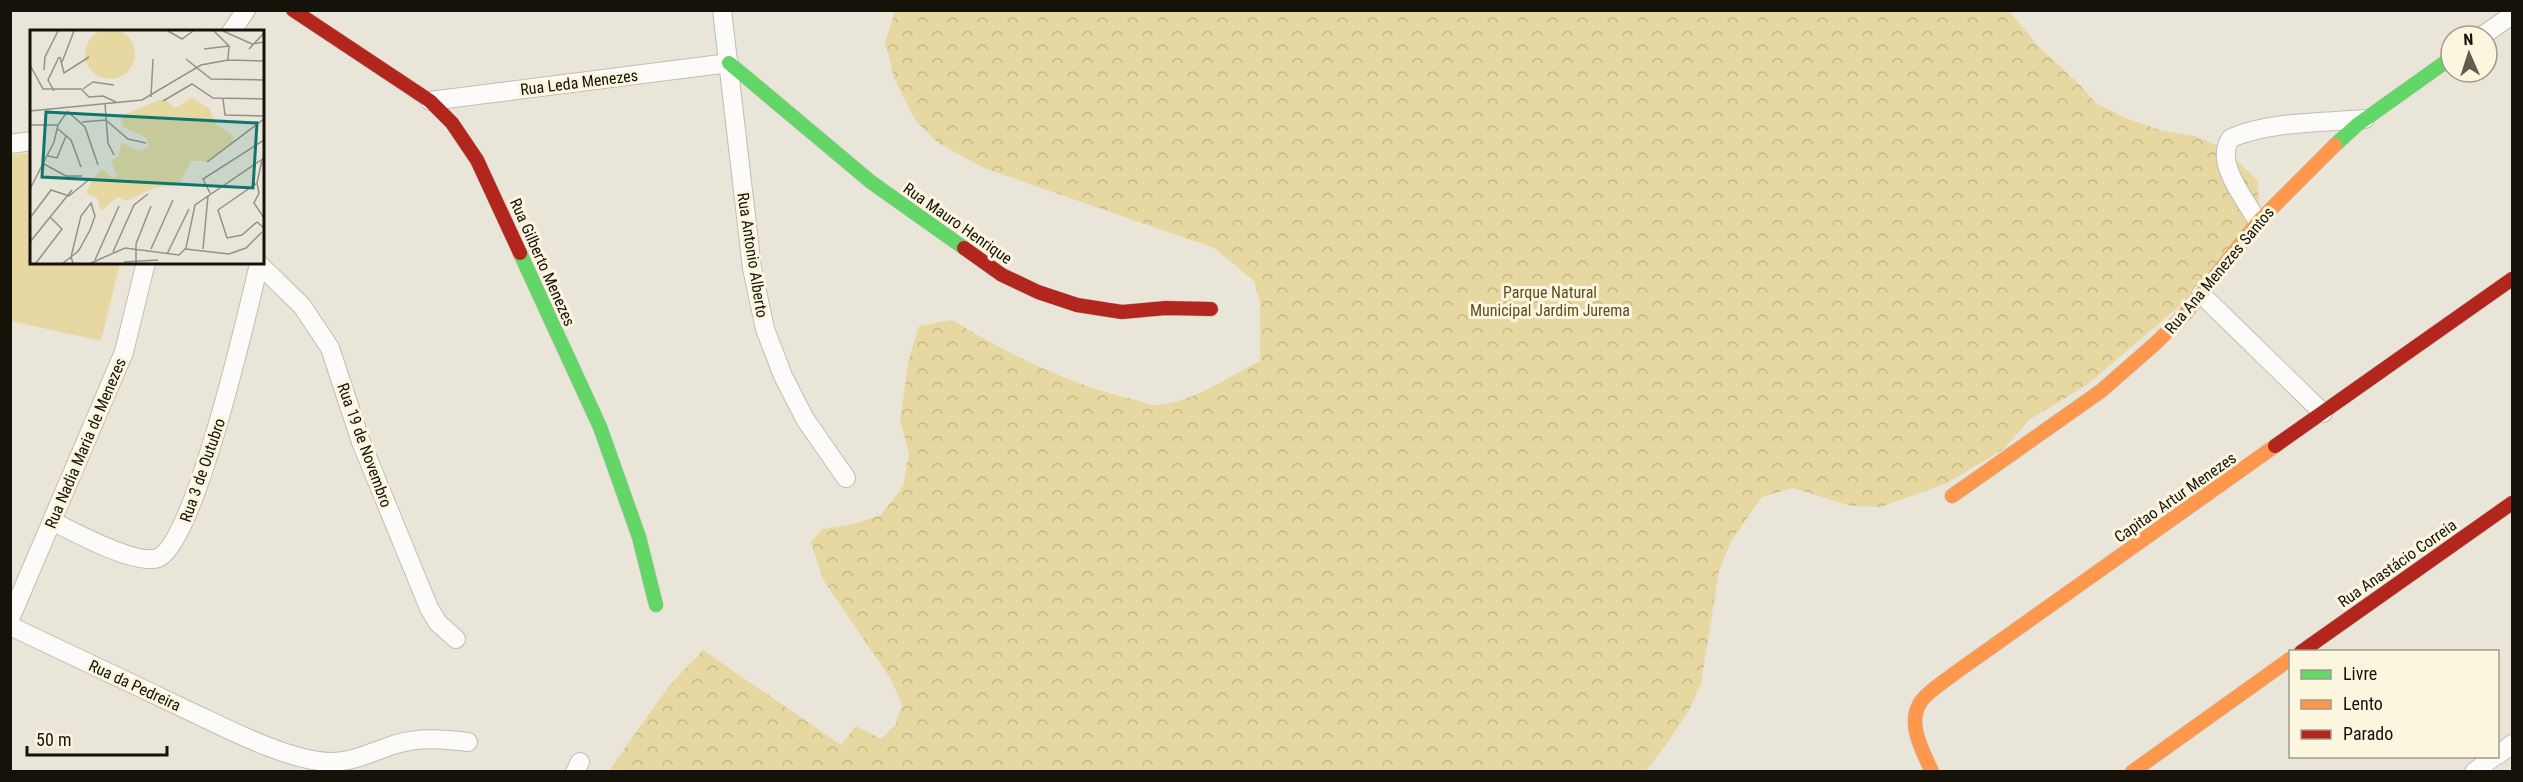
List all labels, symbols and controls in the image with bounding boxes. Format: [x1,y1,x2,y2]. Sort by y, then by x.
north arrow [2439,24,2499,84]
inset map [30,30,264,264]
text: N [2463,30,2474,49]
street label: Rua Leda Menezes [519,66,639,99]
street label: Rua Mauro Henrique [900,179,1016,268]
street label: Rua Antonio Alberto [733,191,772,319]
street label: Rua Gilberto Menezes [506,195,579,329]
street label: Rua Ana Menezes Santos [2161,203,2278,338]
park label: Parque Natural Municipal Jardim Jurema [1470,283,1630,320]
street label: Rua Nadia Maria de Menezes [41,355,130,531]
street label: Rua 19 de Novembro [333,380,396,510]
street label: Rua 3 de Outubro [176,416,229,525]
street label: Capitao Artur Menezes [2111,448,2240,547]
street label: Rua Anastácio Correia [2334,515,2460,611]
legend [2289,650,2499,758]
street label: Rua da Pedreira [86,656,184,715]
text: Livre [2343,663,2377,684]
text: Lento [2343,693,2383,714]
scale bar [27,719,166,757]
text: Parado [2343,723,2393,744]
text: 50 m [36,729,71,750]

